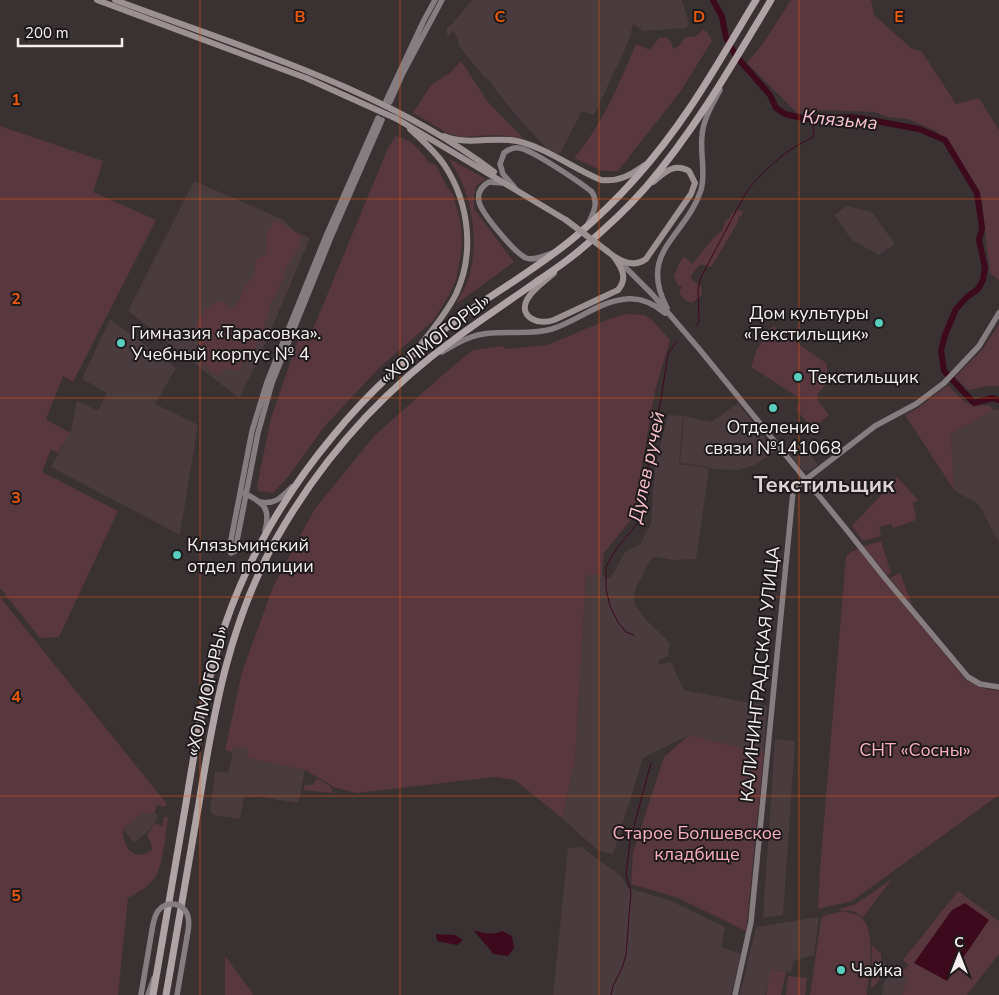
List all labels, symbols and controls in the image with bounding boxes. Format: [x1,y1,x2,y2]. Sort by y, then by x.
text: B [294,6,306,28]
text: C [495,6,506,28]
text: D [693,6,705,28]
text: E [894,6,904,28]
scale bar [18,15,121,47]
text: 200 m [25,23,69,43]
text: 1 [11,89,21,111]
water label: Клязьма [801,104,879,136]
text: 2 [11,288,21,310]
street label: «ХОЛМОГОРЫ» [375,288,495,390]
place label: Дом культуры «Текстильщик» [744,301,869,346]
marker: Дом культуры «Текстильщик» [873,317,885,329]
place label: Гимназия «Тарасовка». Учебный корпус № 4 [130,321,321,366]
marker: Гимназия «Тарасовка». Учебный корпус № 4 [115,337,127,349]
place label: Текстильщик [808,365,919,389]
marker: Текстильщик [792,371,804,383]
marker: Отделение связи №141068 [767,402,779,414]
water label: Дулев ручей [622,409,671,526]
place label: Отделение связи №141068 [705,415,841,460]
district label: Текстильщик [754,470,895,500]
text: 3 [11,487,21,509]
place label: Клязьминский отдел полиции [187,533,314,578]
street label: КАЛИНИНГРАДСКАЯ УЛИЦА [735,545,785,803]
marker: Клязьминский отдел полиции [171,549,183,561]
street label: «ХОЛМОГОРЫ» [180,623,234,759]
text: 4 [11,686,21,708]
park label: СНТ «Сосны» [859,738,971,762]
park label: Старое Болшевское кладбище [612,821,782,866]
text: 5 [11,885,21,907]
north arrow [934,930,984,980]
text: С [954,933,964,952]
place label: Чайка [851,958,903,982]
marker: Чайка [835,964,847,976]

